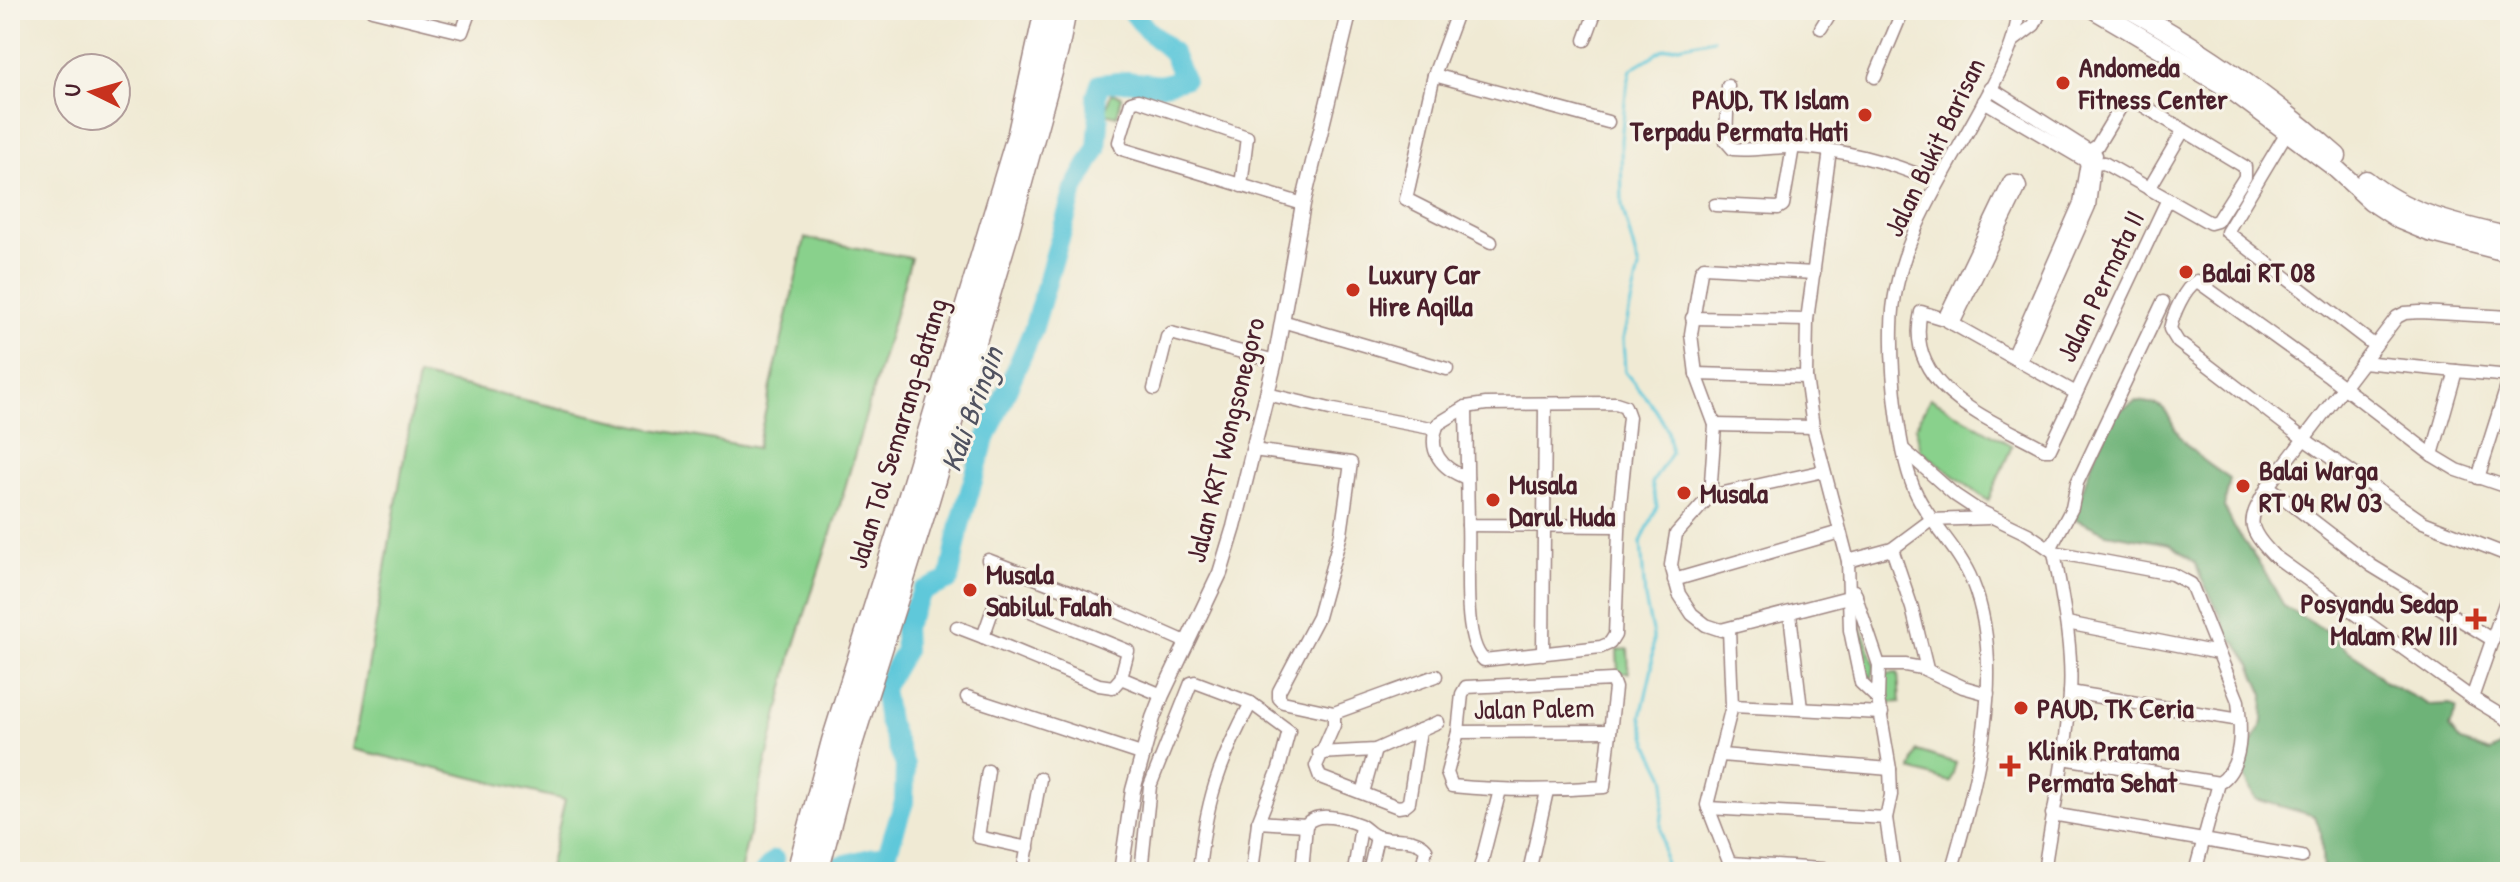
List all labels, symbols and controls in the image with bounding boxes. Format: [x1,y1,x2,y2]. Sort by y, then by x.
place label: Andomeda Fitness Center [2078,48,2228,118]
street label: Jalan Bukit Barisan [1874,51,1994,243]
north arrow [52,52,132,132]
marker: Andomeda Fitness Center [2054,74,2072,92]
place label: PAUD, TK Islam Terpadu Permata Hati [1629,80,1849,151]
text: U [57,83,88,98]
marker: PAUD, TK Islam Terpadu Permata Hati [1856,106,1874,124]
street label: Jalan Permata II [2047,204,2153,368]
place label: Balai RT 08 [2202,253,2315,291]
place label: Luxury Car Hire Aqilla [1369,255,1481,326]
marker: Balai RT 08 [2177,263,2195,281]
marker: Luxury Car Hire Aqilla [1344,281,1362,299]
street label: Jalan Tol Semarang–Batang [838,293,956,573]
street label: Jalan KRT Wongsonegoro [1176,314,1274,566]
water label: Kali Bringin [930,339,1014,477]
place label: Balai Warga RT 04 RW 03 [2259,451,2383,521]
place label: Musala Darul Huda [1509,465,1615,535]
place label: Musala [1700,474,1768,512]
marker: Balai Warga RT 04 RW 03 [2234,477,2252,495]
marker: Musala [1675,484,1693,502]
marker: Musala Darul Huda [1484,491,1502,509]
place label: Musala Sabilul Falah [986,555,1112,625]
marker: Musala Sabilul Falah [961,581,979,599]
place label: Posyandu Sedap Malam RW III [2301,584,2459,654]
marker: Posyandu Sedap Malam RW III [2465,608,2487,630]
street label: Jalan Palem [1473,688,1595,728]
place label: PAUD, TK Ceria [2037,689,2194,727]
marker: PAUD, TK Ceria [2012,699,2030,717]
place label: Klinik Pratama Permata Sehat [2028,731,2179,801]
marker: Klinik Pratama Permata Sehat [1999,755,2021,777]

